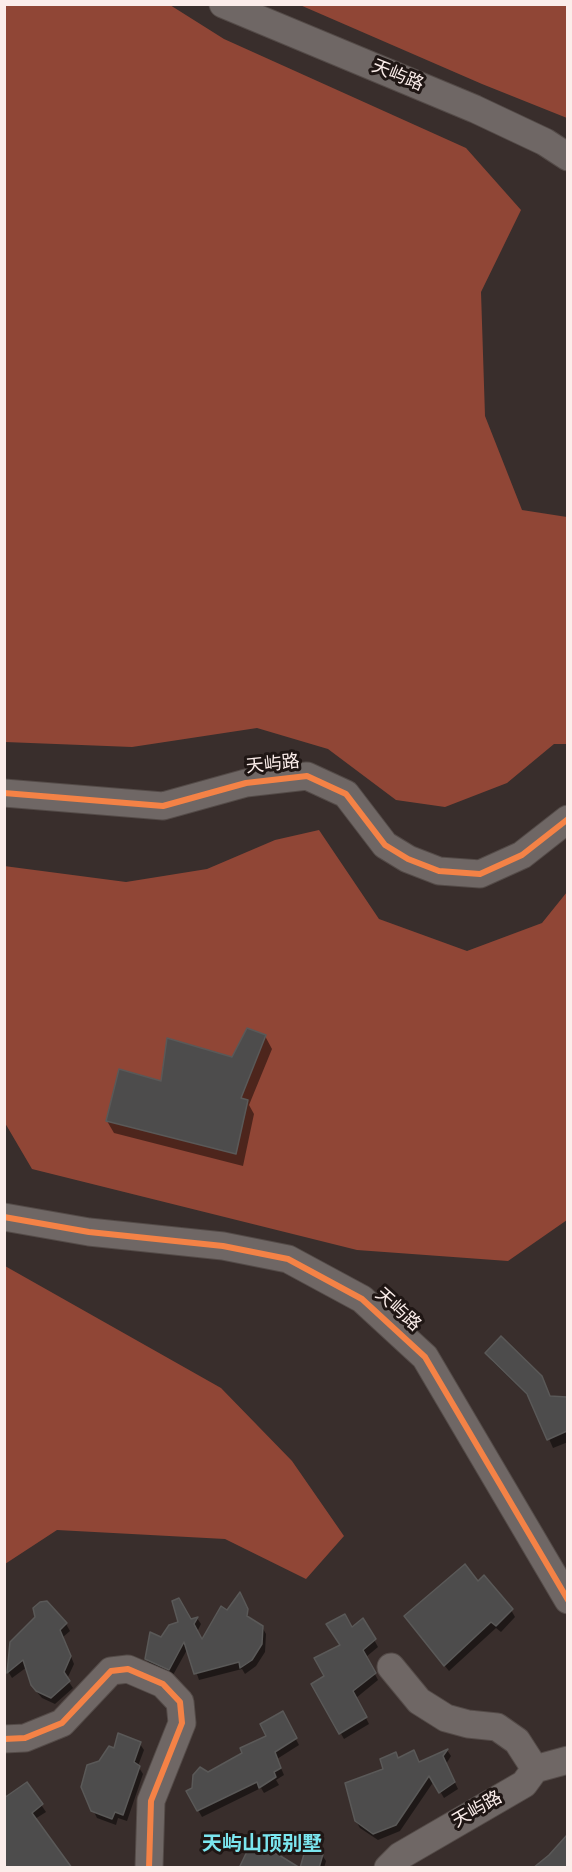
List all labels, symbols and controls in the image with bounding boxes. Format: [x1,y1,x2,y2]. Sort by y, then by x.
street label: 天屿路 [368,57,426,97]
street label: 天屿路 [245,752,301,780]
street label: 天屿路 [370,1285,424,1337]
street label: 天屿路 [449,1788,507,1834]
district label: 天屿山顶别墅 [202,1834,322,1858]

